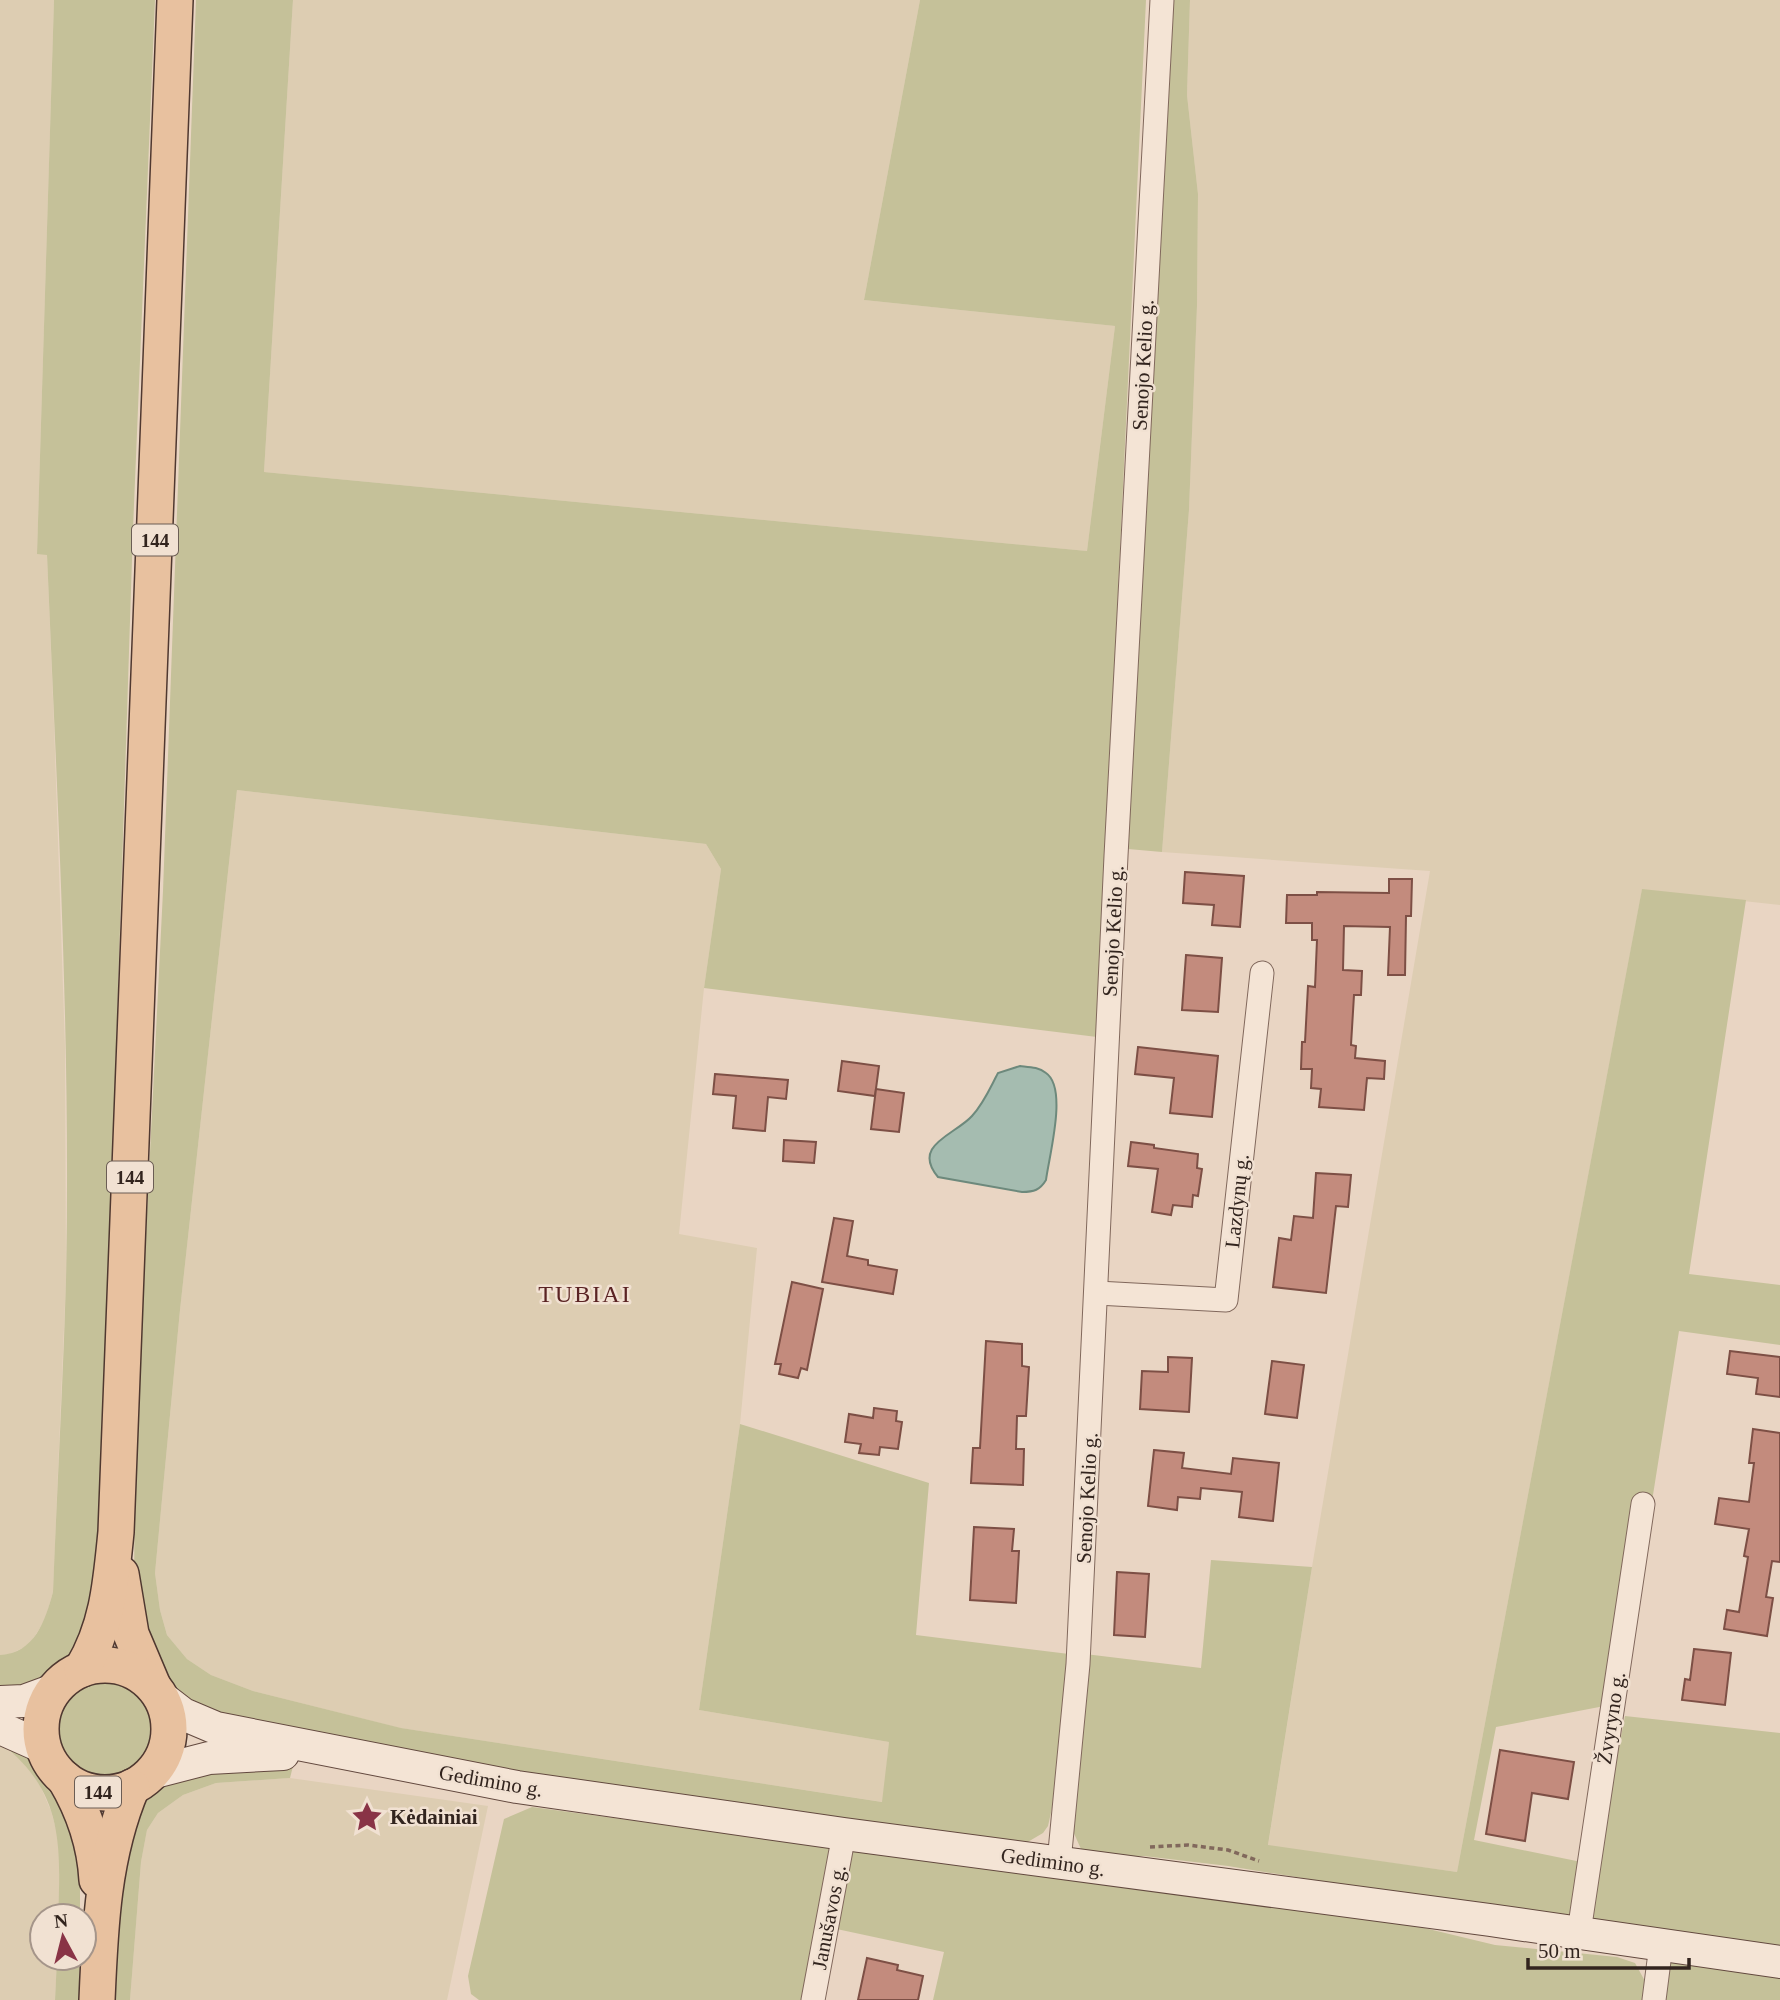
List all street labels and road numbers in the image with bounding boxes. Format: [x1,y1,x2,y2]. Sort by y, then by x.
street label: Senojo Kelio g. [1128,299,1158,431]
road number: 144 [132,524,178,555]
street label: Senojo Kelio g. [1098,865,1128,997]
street label: Lazdynų g. [1220,1153,1254,1249]
road number: 144 [107,1162,153,1192]
street label: Senojo Kelio g. [1072,1432,1102,1564]
street label: Žvyryno g. [1592,1670,1630,1766]
street label: Gedimino g. [437,1760,545,1802]
road number: 144 [75,1776,121,1808]
street label: Gedimino g. [999,1843,1107,1881]
street label: Janušavos g. [807,1863,851,1971]

